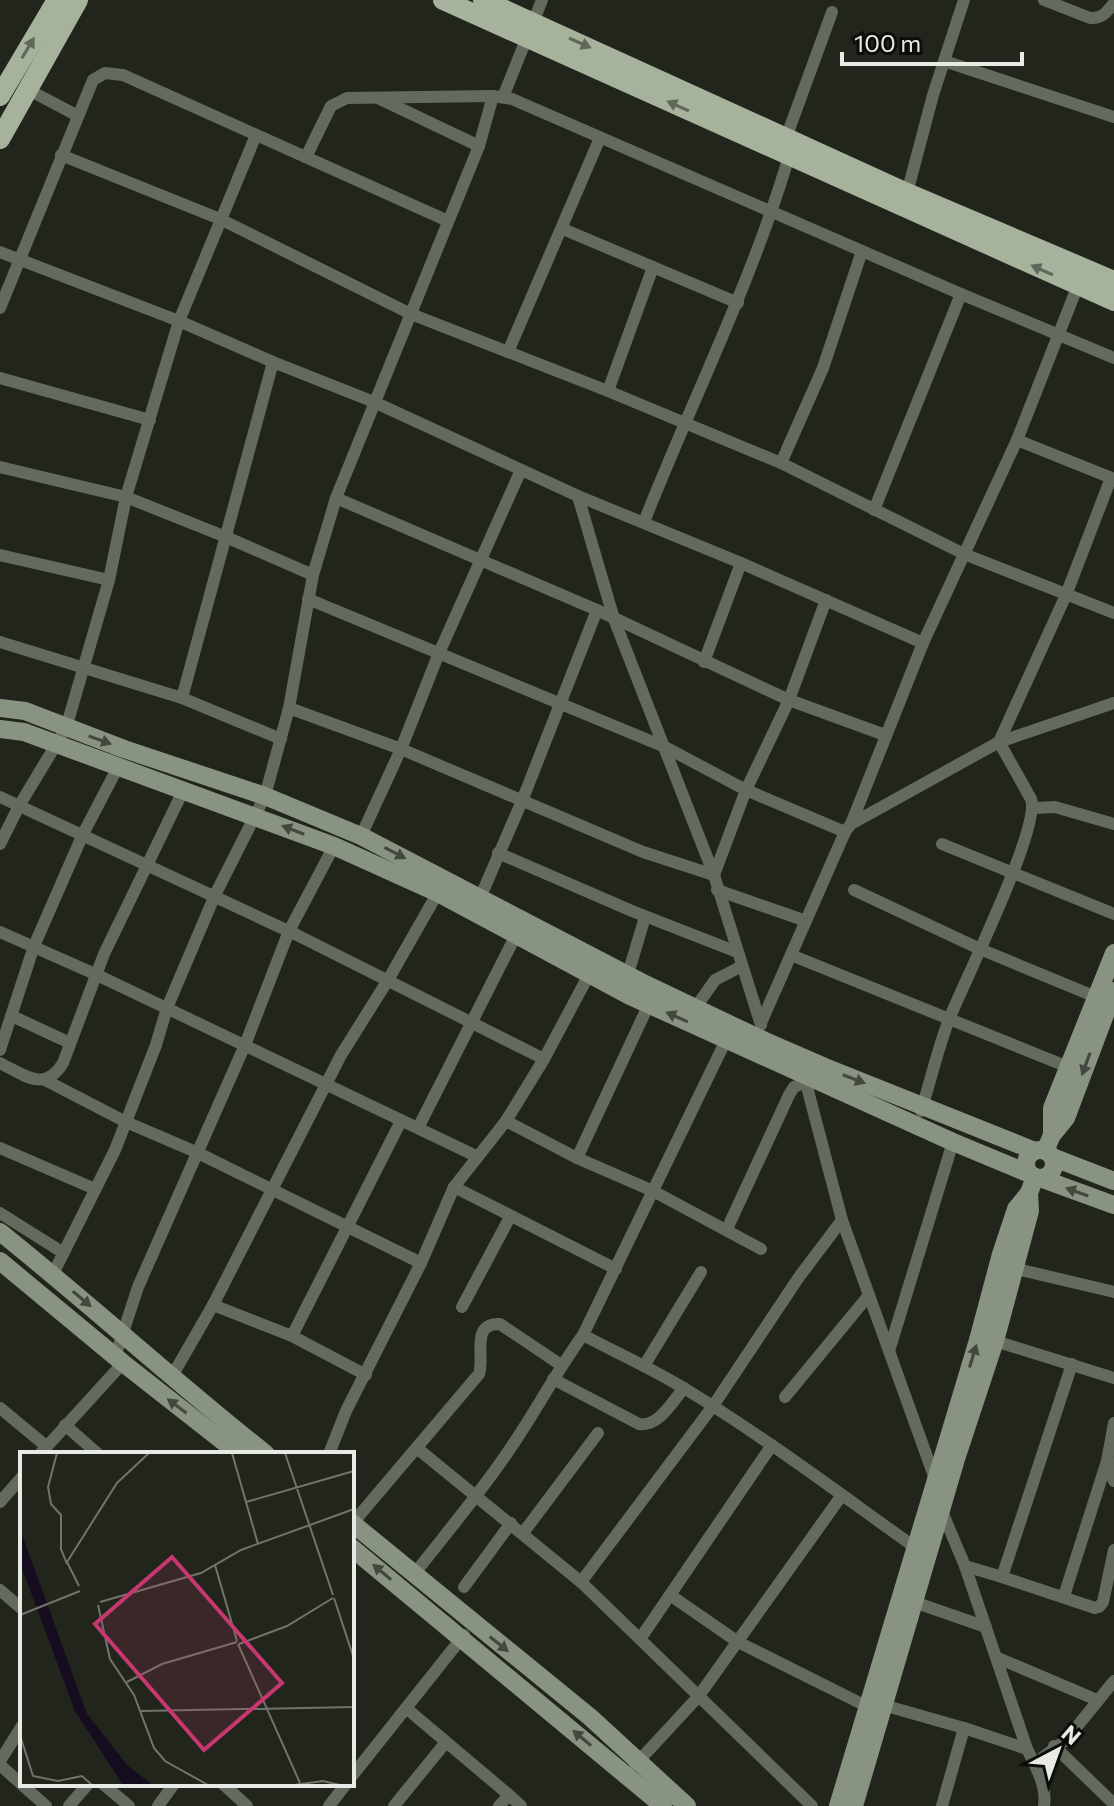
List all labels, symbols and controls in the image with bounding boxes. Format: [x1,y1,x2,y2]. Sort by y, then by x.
scale bar [842,16,1022,66]
text: 100 m [854,28,921,57]
one-way arrow [21,37,35,59]
one-way arrow [568,37,592,50]
one-way arrow [666,99,689,113]
one-way arrow [1031,263,1054,277]
one-way arrow [88,734,112,747]
one-way arrow [281,823,305,836]
one-way arrow [384,846,406,860]
one-way arrow [665,1010,689,1024]
one-way arrow [1080,1052,1092,1076]
one-way arrow [842,1073,866,1086]
one-way arrow [1065,1185,1089,1198]
one-way arrow [72,1290,92,1307]
one-way arrow [968,1344,980,1368]
one-way arrow [167,1398,188,1414]
inset map [20,1452,354,1786]
one-way arrow [372,1564,392,1581]
one-way arrow [489,1635,509,1651]
north arrow [1018,1710,1098,1790]
text: N [1056,1719,1087,1750]
one-way arrow [572,1730,592,1746]

